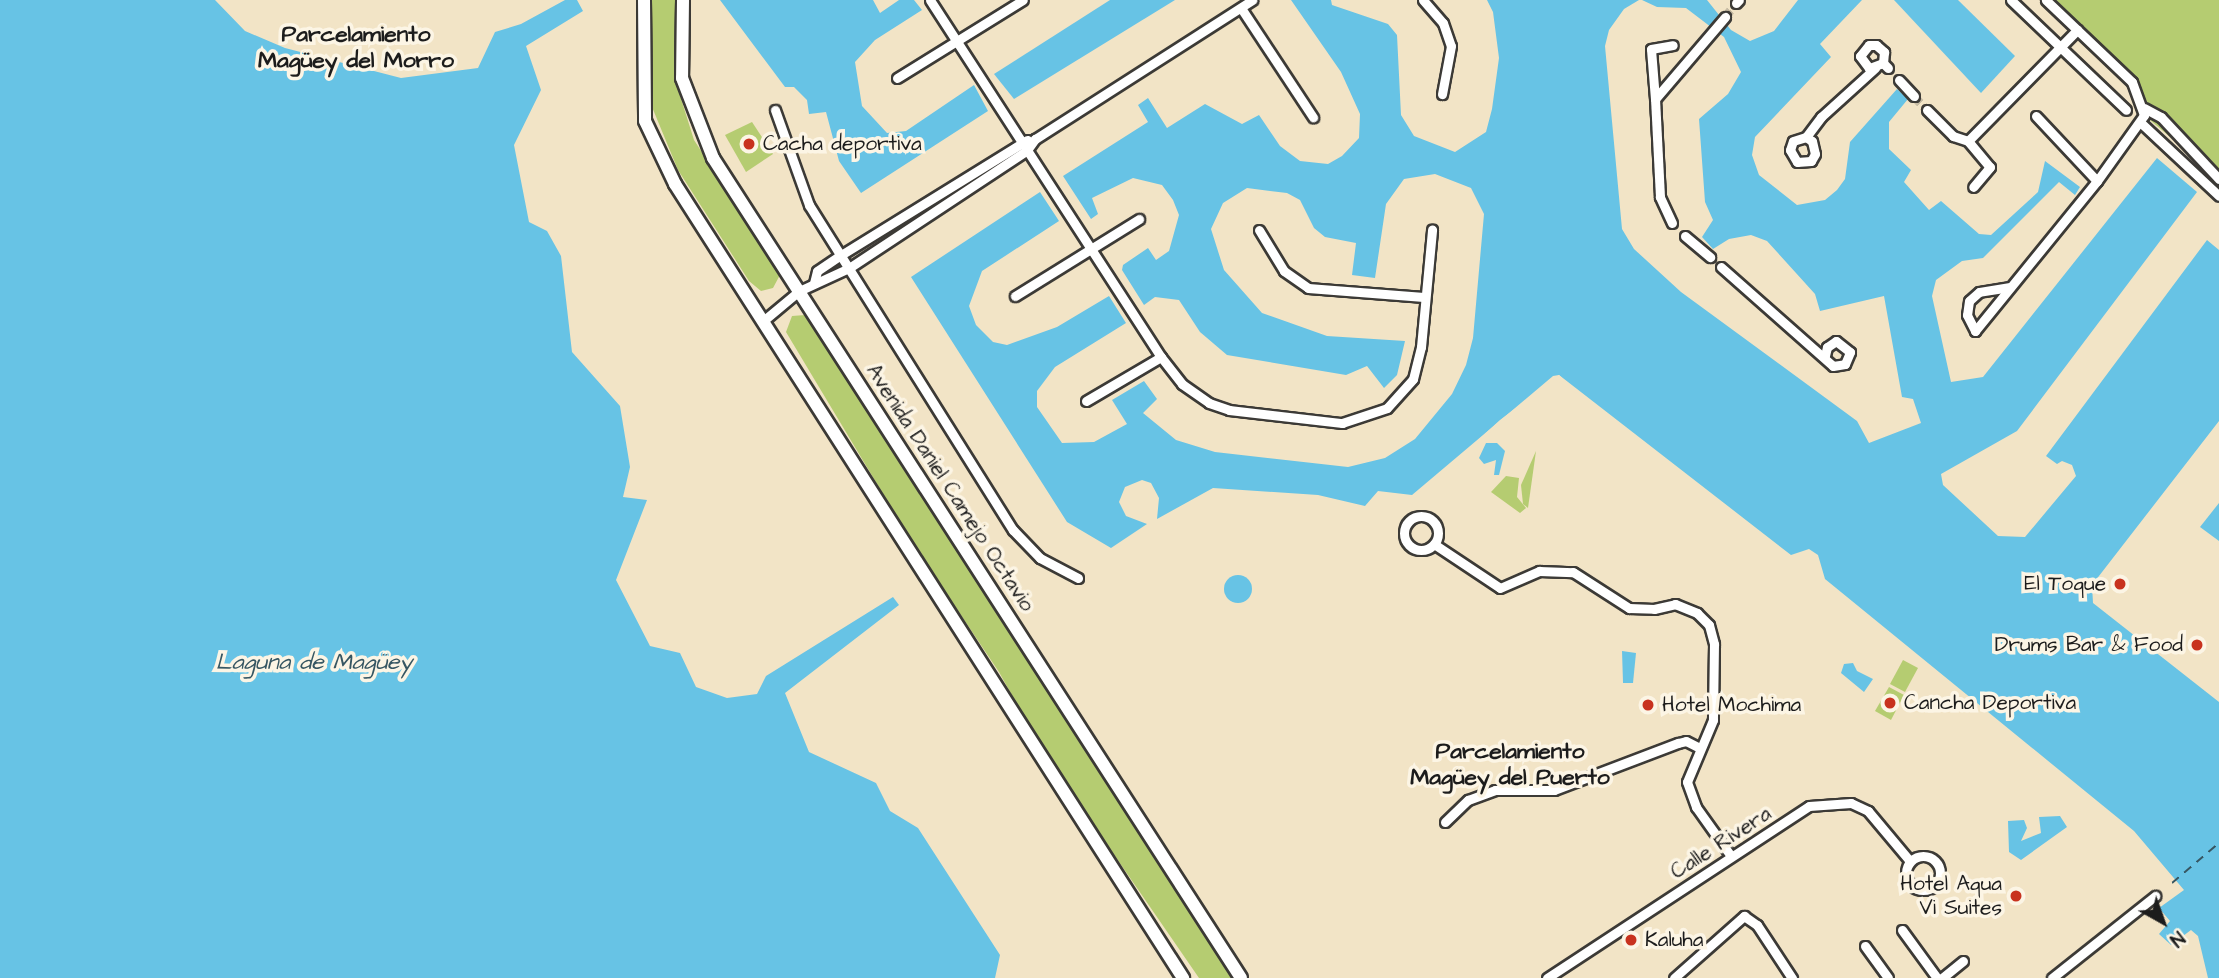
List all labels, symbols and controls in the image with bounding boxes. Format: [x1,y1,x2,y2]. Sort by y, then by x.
district label: Parcelamiento Magüey del Morro [258,20,454,74]
place label: Cacha deportiva [763,131,922,157]
marker: Cacha deportiva [741,136,757,152]
street label: Avenida Daniel Camejo Octavio [860,360,1040,616]
place label: El Toque [2024,571,2106,597]
marker: El Toque [2112,576,2128,592]
place label: Drums Bar & Food [1995,632,2183,658]
marker: Drums Bar & Food [2189,637,2205,653]
water label: Laguna de Magüey [216,648,412,676]
place label: Cancha Deportiva [1904,690,2076,716]
place label: Hotel Mochima [1662,692,1801,718]
marker: Cancha Deportiva [1882,695,1898,711]
marker: Hotel Mochima [1640,697,1656,713]
district label: Parcelamiento Magüey del Puerto [1410,737,1610,791]
street label: Calle Rivera [1666,801,1776,885]
place label: Hotel Aqua Vi Suites [1900,871,2002,921]
north arrow [2128,887,2198,957]
marker: Hotel Aqua Vi Suites [2008,888,2024,904]
text: N [2164,924,2190,953]
place label: Kaluha [1645,927,1703,953]
marker: Kaluha [1623,932,1639,948]

